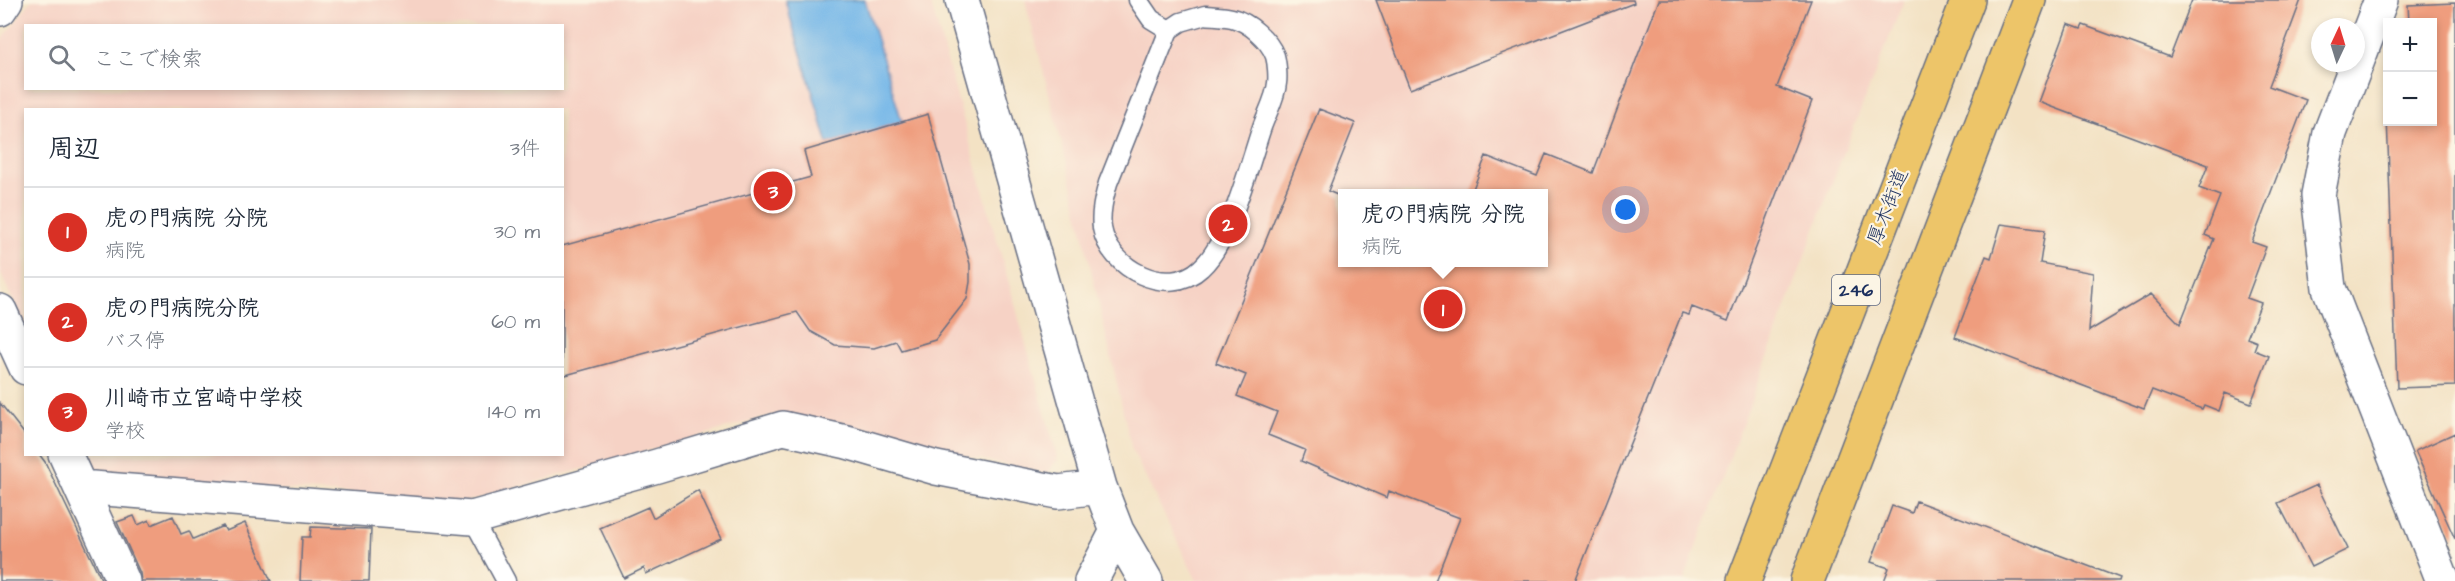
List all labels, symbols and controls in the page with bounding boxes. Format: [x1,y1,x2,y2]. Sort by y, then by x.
north arrow [2311,18,2365,72]
map controls [2383,18,2437,126]
button: + [2383,18,2437,72]
search box [24,24,564,90]
icon: search [45,41,78,74]
text: ここで検索 [93,44,203,75]
button: − [2383,72,2437,126]
text: 周辺 [48,131,100,167]
text: 3件 [510,135,540,163]
street label: 厚木街道 [1861,165,1915,249]
pin: 3 [754,168,792,213]
popup [1338,189,1548,267]
your location [1611,195,1640,224]
text: 虎の門病院 分院 [1362,199,1524,230]
pin: 2 [1208,202,1248,246]
text: 虎の門病院 分院 [105,203,268,234]
text: 1 [66,218,69,246]
text: 30 m [494,218,540,246]
text: 病院 [1362,233,1402,261]
text: 病院 [105,237,145,265]
road number: 246 [1832,275,1880,305]
pin: 1 [1424,286,1462,332]
text: 虎の門病院分院 [105,293,259,324]
text: 2 [62,308,73,336]
text: 60 m [491,308,540,336]
text: バス停 [105,327,165,355]
text: 川崎市立宮崎中学校 [105,383,303,414]
text: 3 [62,398,73,426]
text: 140 m [488,398,540,426]
text: 学校 [105,417,145,445]

